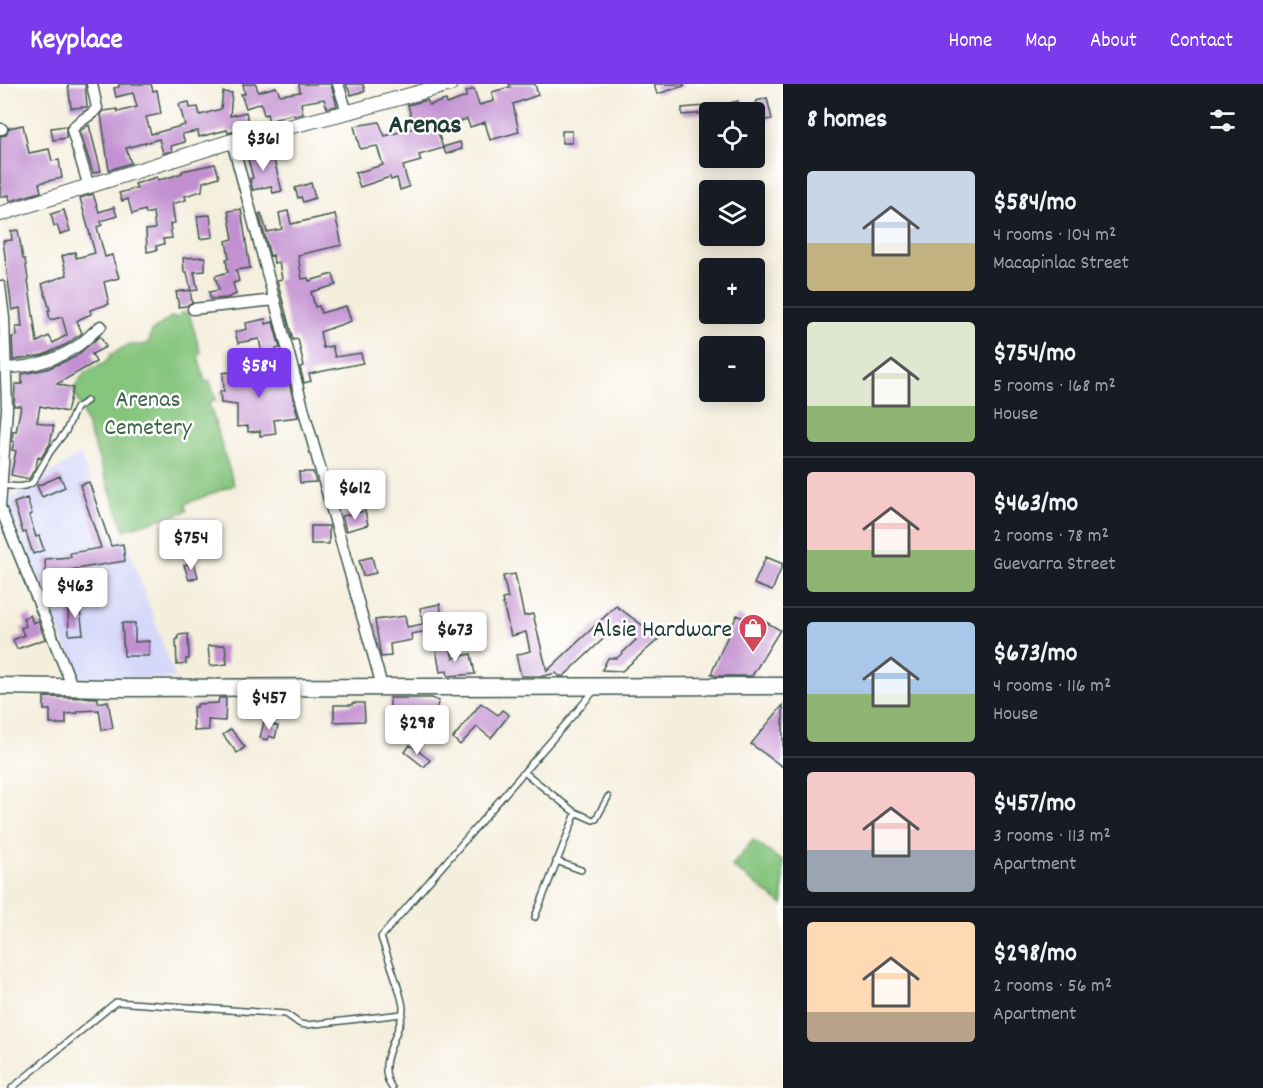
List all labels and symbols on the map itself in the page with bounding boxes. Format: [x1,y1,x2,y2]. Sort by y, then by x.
district label: Arenas [388,107,462,146]
pin: $361 [227,121,299,172]
pin: $584 [223,348,295,399]
park label: Arenas Cemetery [104,384,193,446]
pin: $612 [319,470,391,521]
pin: $754 [155,520,227,571]
pin: $463 [39,568,111,619]
pin: $673 [419,612,491,663]
shop icon: Alsie Hardware [737,612,769,654]
place label: Alsie Hardware [593,614,732,648]
pin: $457 [233,680,305,731]
pin: $298 [381,705,453,756]

